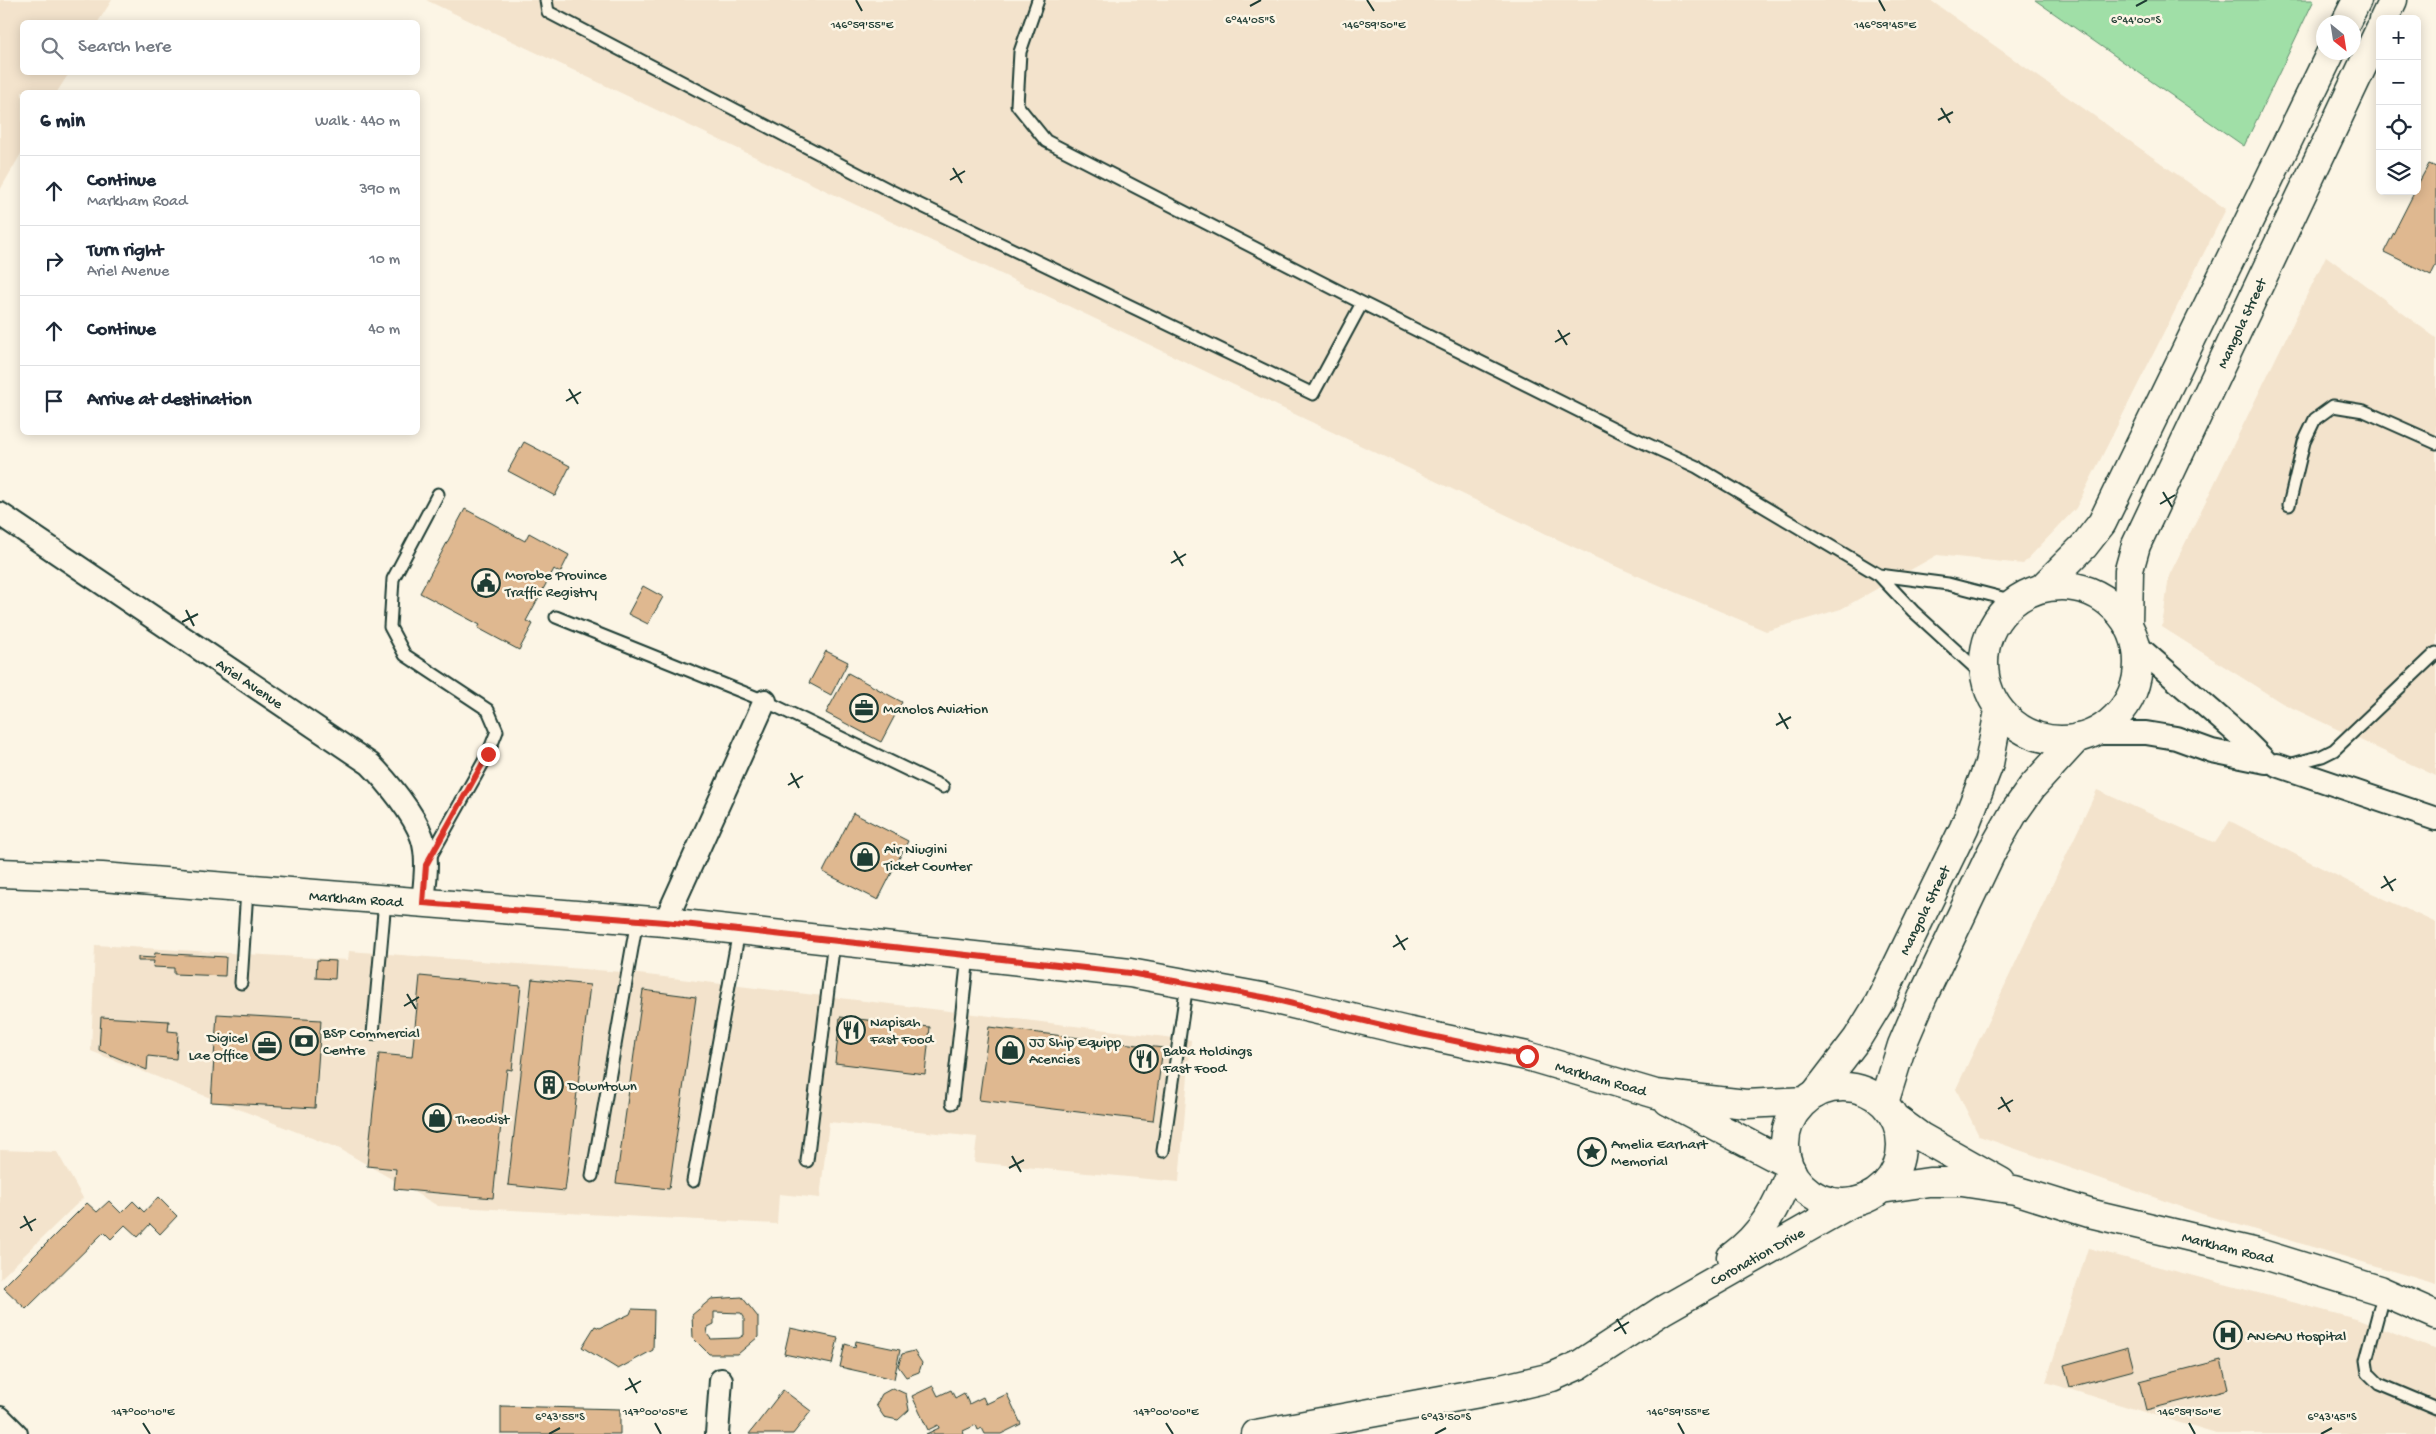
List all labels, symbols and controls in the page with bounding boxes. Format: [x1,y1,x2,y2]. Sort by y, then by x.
text: 6°44'05"S [1225,14,1275,28]
text: 6°44'00"S [2111,14,2161,28]
north arrow [2316,15,2361,60]
map controls [2376,15,2421,195]
button: + [2376,15,2421,60]
text: 146°59'55"E [830,19,894,33]
text: 146°59'50"E [1342,19,1406,33]
text: 146°59'45"E [1853,19,1916,33]
search box [20,20,420,75]
icon: search [38,34,66,62]
text: Search here [78,36,172,59]
button: − [2376,60,2421,105]
button: locate [2376,105,2421,150]
text: 6 min [40,110,85,135]
text: Walk · 440 m [315,113,400,132]
button: layers [2376,150,2421,195]
text: Continue [87,170,156,193]
icon: ahead [40,177,68,205]
text: 390 m [359,181,400,200]
text: Markham Road [87,193,187,212]
text: Turn right [87,240,163,263]
icon: right [40,247,68,275]
text: 10 m [369,251,400,270]
text: Ariel Avenue [87,263,169,282]
street label: Mangola Street [2214,274,2272,372]
icon: ahead [40,317,68,345]
text: Continue [87,319,156,342]
text: 40 m [368,321,400,340]
icon: arrive [40,387,68,415]
text: Arrive at destination [87,389,251,412]
place label: Morobe Province Traffic Registry [504,567,607,602]
public building icon: Morobe Province Traffic Registry [471,568,501,598]
street label: Ariel Avenue [212,656,286,714]
office icon: Manolos Aviation [849,693,879,723]
place label: Manolos Aviation [883,701,988,719]
route end [477,743,500,766]
place label: Air Niugini Ticket Counter [883,841,973,876]
shop icon: Air Niugini Ticket Counter [850,842,880,872]
street label: Mangola Street [1896,861,1956,959]
street label: Markham Road [308,888,405,912]
place label: Napisah Fast Food [869,1014,934,1049]
restaurant icon: Napisah Fast Food [836,1015,866,1045]
place label: BSP Commercial Centre [322,1025,420,1060]
bank icon: BSP Commercial Centre [289,1026,319,1056]
place label: Digicel Lae Office [189,1030,248,1065]
office icon: Digicel Lae Office [252,1031,282,1061]
place label: JJ Ship Equipp Acencies [1029,1034,1122,1069]
shop icon: JJ Ship Equipp Acencies [995,1035,1025,1065]
place label: Baba Holdings Fast Food [1162,1043,1252,1078]
restaurant icon: Baba Holdings Fast Food [1129,1044,1159,1074]
route start [1516,1045,1539,1068]
street label: Markham Road [1553,1058,1649,1102]
building icon: Downtown [534,1070,564,1100]
place label: Downtown [567,1078,637,1096]
shop icon: Theodist [422,1103,452,1133]
place label: Theodist [455,1111,511,1129]
place label: Amelia Earhart Memorial [1611,1136,1709,1171]
place icon: Amelia Earhart Memorial [1577,1137,1607,1167]
street label: Coronation Drive [1708,1224,1808,1291]
street label: Markham Road [2180,1229,2277,1269]
hospital icon: ANGAU Hospital [2213,1320,2243,1350]
place label: ANGAU Hospital [2247,1328,2346,1346]
text: 147°00'10"E [111,1406,175,1420]
text: 147°00'05"E [622,1406,688,1420]
text: 147°00'00"E [1133,1406,1199,1420]
text: 146°59'55"E [1646,1406,1710,1420]
text: 146°59'50"E [2157,1406,2221,1420]
text: 6°43'55"S [535,1411,585,1425]
text: 6°43'50"S [1421,1411,1471,1425]
text: 6°43'45"S [2308,1411,2357,1425]

